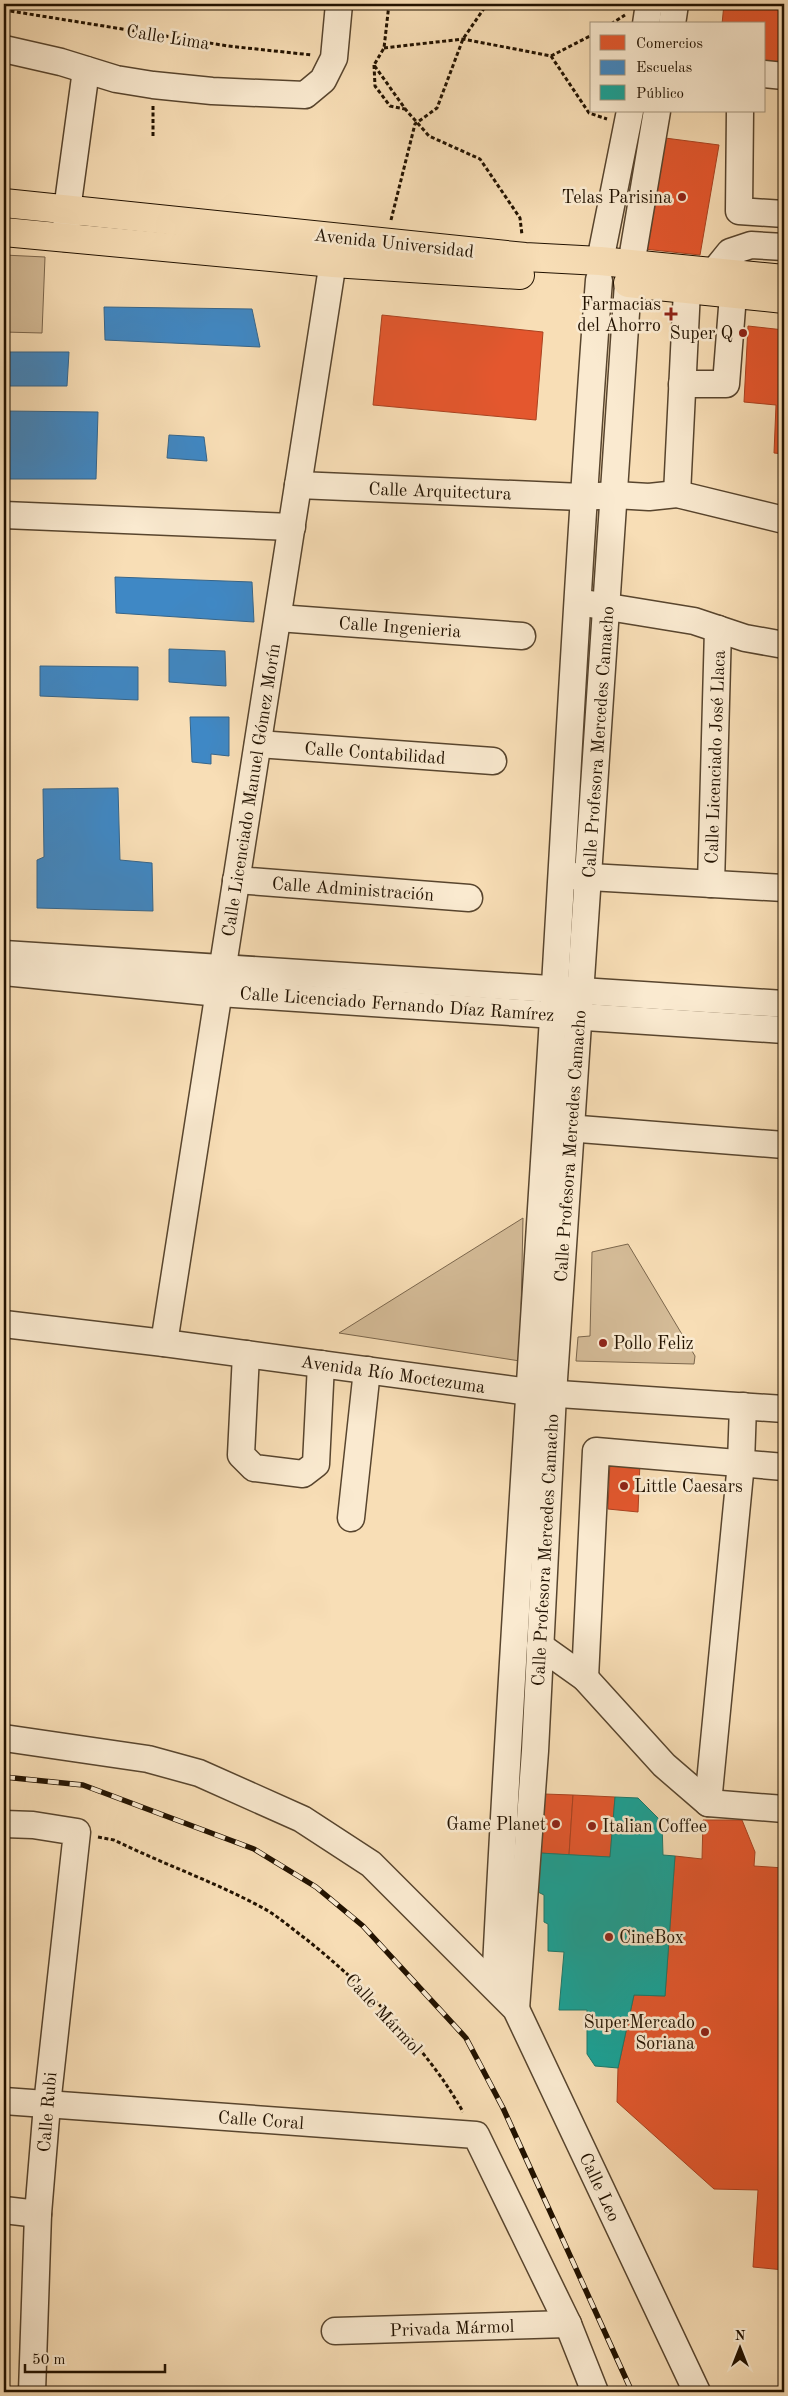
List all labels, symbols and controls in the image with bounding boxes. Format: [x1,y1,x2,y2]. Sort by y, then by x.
legend [590,22,766,112]
street label: Calle Lima [125,23,211,53]
text: Comercios [636,37,703,52]
text: Escuelas [636,61,692,76]
text: Público [636,87,684,102]
place label: Telas Parisina [562,189,672,207]
marker: Telas Parisina [676,191,688,203]
street label: Avenida Universidad [313,227,475,261]
place label: Farmacias del Ahorro [577,296,661,335]
marker: Farmacias del Ahorro [665,308,677,320]
place label: Super Q [670,325,733,343]
marker: Super Q [737,327,749,339]
street label: Calle Arquitectura [368,481,512,503]
street label: Calle Profesora Mercedes Camacho [581,605,617,879]
street label: Calle Ingenieria [338,615,462,641]
street label: Calle Licenciado Manuel Gómez Morín [220,642,284,938]
street label: Calle Licenciado José Llaca [703,650,729,864]
street label: Calle Contabilidad [304,740,446,768]
street label: Calle Administración [271,875,435,905]
street label: Calle Licenciado Fernando Díaz Ramírez [239,985,555,1025]
street label: Calle Profesora Mercedes Camacho [553,1009,589,1283]
place label: Pollo Feliz [613,1335,694,1353]
marker: Pollo Feliz [597,1337,609,1349]
street label: Avenida Río Moctezuma [299,1353,486,1397]
street label: Calle Profesora Mercedes Camacho [530,1413,562,1687]
place label: Little Caesars [634,1478,743,1496]
marker: Little Caesars [618,1480,630,1492]
place label: Game Planet [446,1816,546,1834]
marker: Game Planet [550,1818,562,1830]
place label: Italian Coffee [602,1818,707,1836]
marker: Italian Coffee [586,1820,598,1832]
place label: CineBox [619,1929,684,1947]
marker: CineBox [603,1931,615,1943]
street label: Calle Mármol [341,1971,425,2059]
place label: SuperMercado Soriana [583,2014,695,2053]
marker: SuperMercado Soriana [699,2026,711,2038]
street label: Calle Rubi [36,2071,60,2153]
street label: Calle Coral [217,2109,305,2133]
street label: Calle Leo [575,2150,623,2224]
street label: Privada Mármol [389,2318,515,2340]
north arrow [716,2324,766,2374]
text: N [735,2329,746,2343]
scale bar [25,2341,165,2373]
text: 50 m [32,2353,66,2368]

